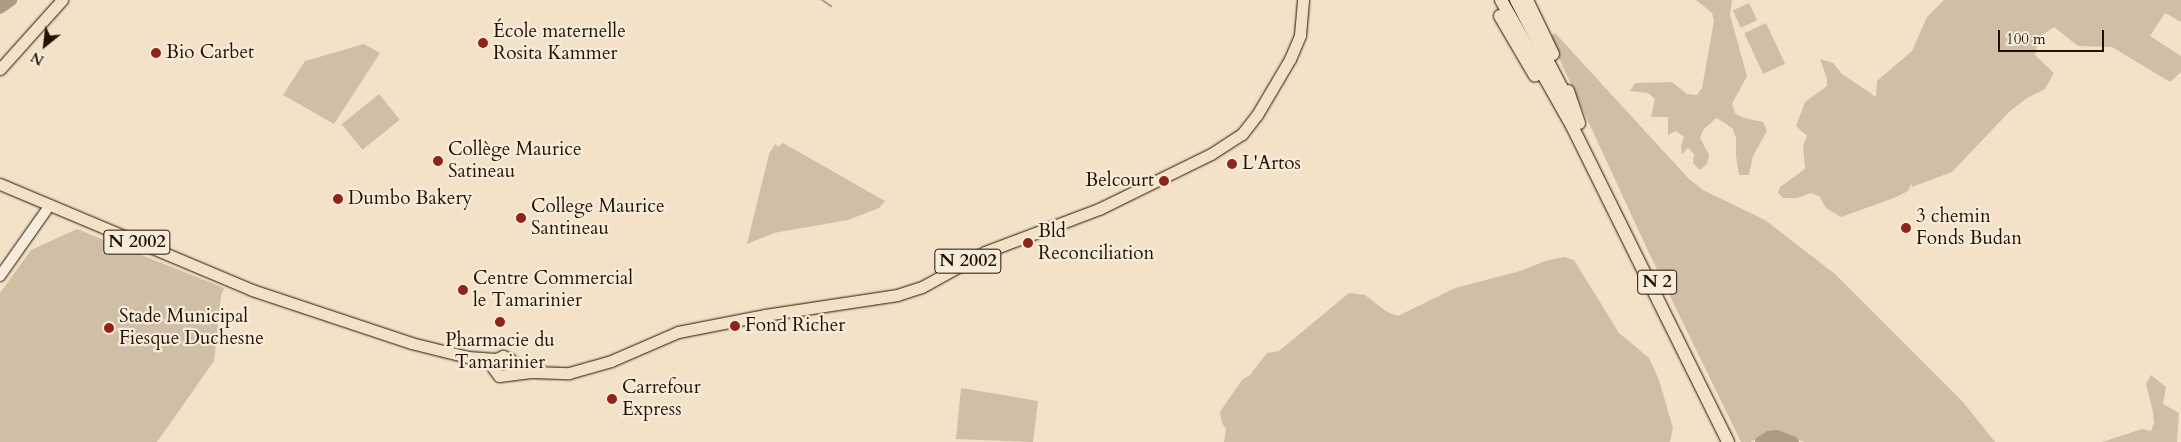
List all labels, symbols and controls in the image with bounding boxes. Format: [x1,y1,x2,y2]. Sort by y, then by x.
north arrow [20,20,70,70]
scale bar [2001,20,2107,52]
place label: École maternelle Rosita Kammer [493,21,626,65]
text: 100 m [2006,29,2046,49]
marker: École maternelle Rosita Kammer [477,37,489,49]
place label: Bio Carbet [166,42,254,64]
text: N [28,47,47,70]
marker: Bio Carbet [150,47,162,59]
place label: Collège Maurice Satineau [448,139,582,183]
place label: L'Artos [1242,153,1301,175]
marker: Collège Maurice Satineau [432,155,444,167]
marker: L'Artos [1226,158,1238,170]
place label: Belcourt [1085,170,1154,192]
marker: Belcourt [1158,175,1170,187]
place label: Dumbo Bakery [348,188,472,210]
marker: Dumbo Bakery [332,193,344,205]
place label: College Maurice Santineau [531,196,665,240]
place label: 3 chemin Fonds Budan [1916,206,2022,250]
marker: College Maurice Santineau [515,212,527,224]
place label: Bld Reconciliation [1038,221,1154,265]
marker: 3 chemin Fonds Budan [1900,222,1912,234]
road number: N 2002 [103,226,171,258]
marker: Bld Reconciliation [1022,237,1034,249]
road number: N 2002 [934,246,1002,276]
road number: N 2 [1637,266,1677,298]
place label: Centre Commercial le Tamarinier [473,268,633,312]
marker: Centre Commercial le Tamarinier [457,284,469,296]
place label: Stade Municipal Fiesque Duchesne [119,306,264,350]
place label: Fond Richer [745,315,845,337]
marker: Pharmacie du Tamarinier [494,316,506,328]
marker: Fond Richer [729,320,741,332]
marker: Stade Municipal Fiesque Duchesne [103,322,115,334]
place label: Pharmacie du Tamarinier [445,330,555,374]
place label: Carrefour Express [622,377,701,421]
marker: Carrefour Express [606,393,618,405]

